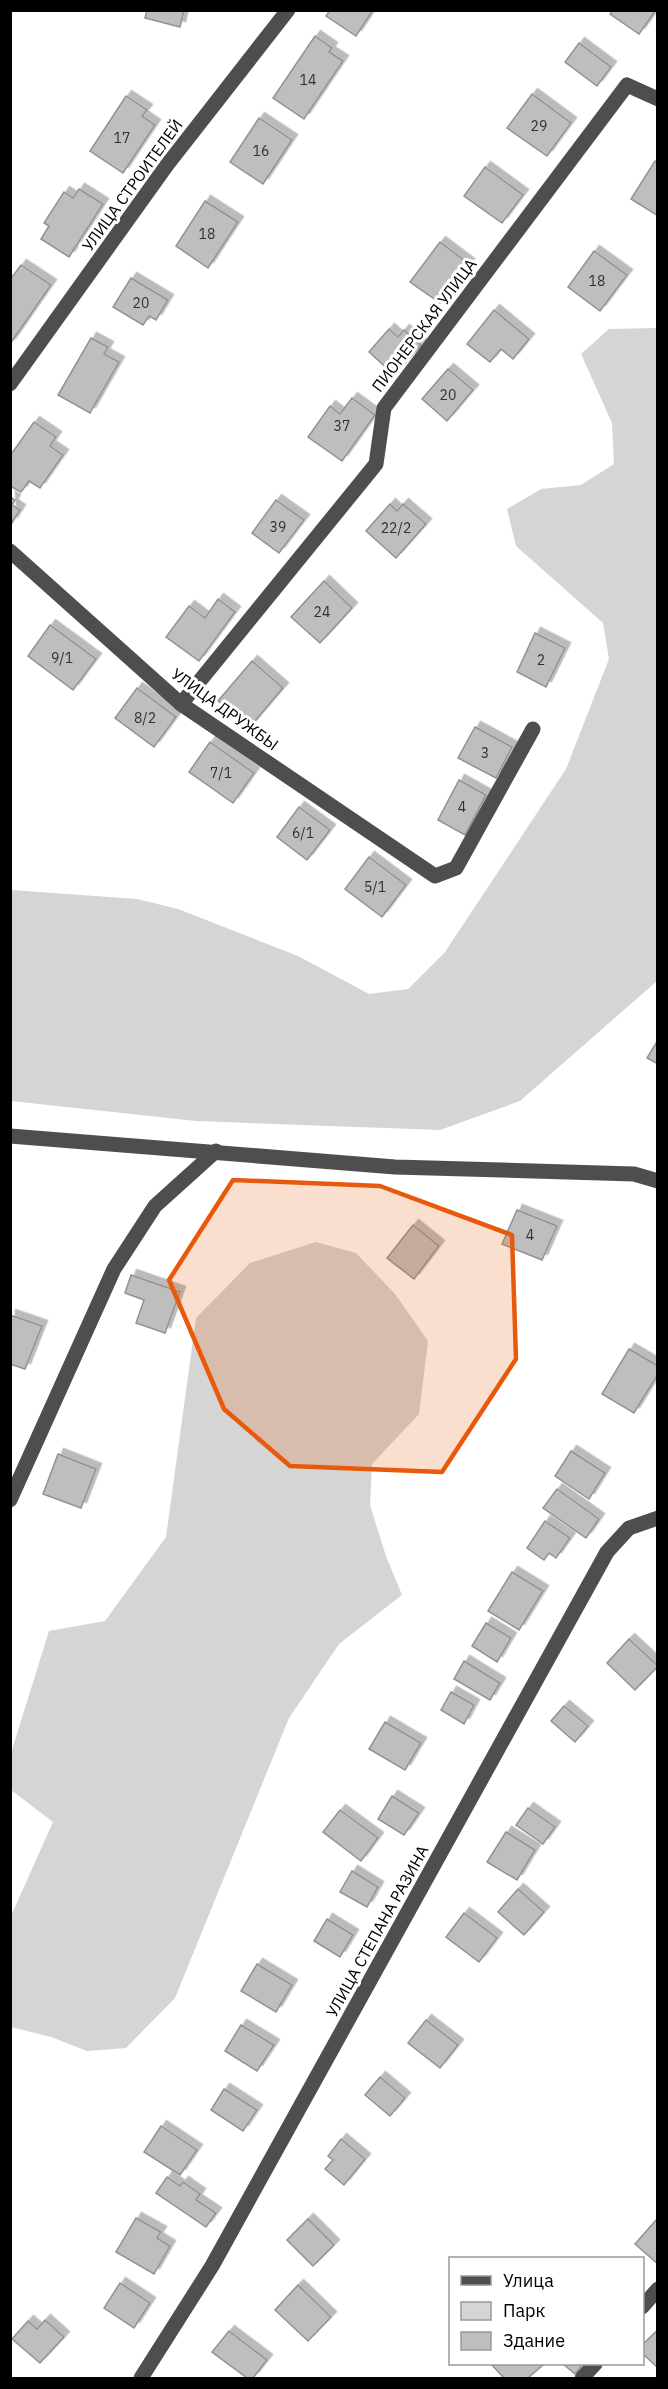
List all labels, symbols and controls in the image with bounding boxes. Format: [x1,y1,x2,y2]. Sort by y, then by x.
house number: 14 [300,71,316,89]
street label: УЛИЦА СТРОИТЕЛЕЙ [77,115,187,255]
house number: 29 [531,117,547,135]
house number: 17 [114,129,130,147]
house number: 16 [253,142,269,160]
house number: 18 [199,225,215,243]
street label: ПИОНЕРСКАЯ УЛИЦА [367,254,481,396]
house number: 18 [589,272,605,290]
house number: 20 [133,294,149,312]
house number: 20 [440,386,456,404]
house number: 37 [334,417,350,435]
house number: 39 [270,518,286,536]
house number: 22/2 [381,519,411,537]
house number: 24 [314,603,330,621]
house number: 9/1 [51,649,73,667]
house number: 2 [537,651,545,669]
street label: УЛИЦА ДРУЖБЫ [168,663,282,755]
house number: 8/2 [134,709,156,727]
house number: 3 [481,744,489,762]
house number: 7/1 [210,764,232,782]
house number: 4 [458,798,466,816]
house number: 6/1 [292,824,314,842]
house number: 5/1 [364,878,386,896]
house number: 4 [526,1226,534,1244]
street label: УЛИЦА СТЕПАНА РАЗИНА [321,1842,433,2020]
legend [449,2257,644,2365]
text: Улица [503,2269,554,2292]
text: Парк [503,2299,546,2322]
text: Здание [503,2329,565,2352]

